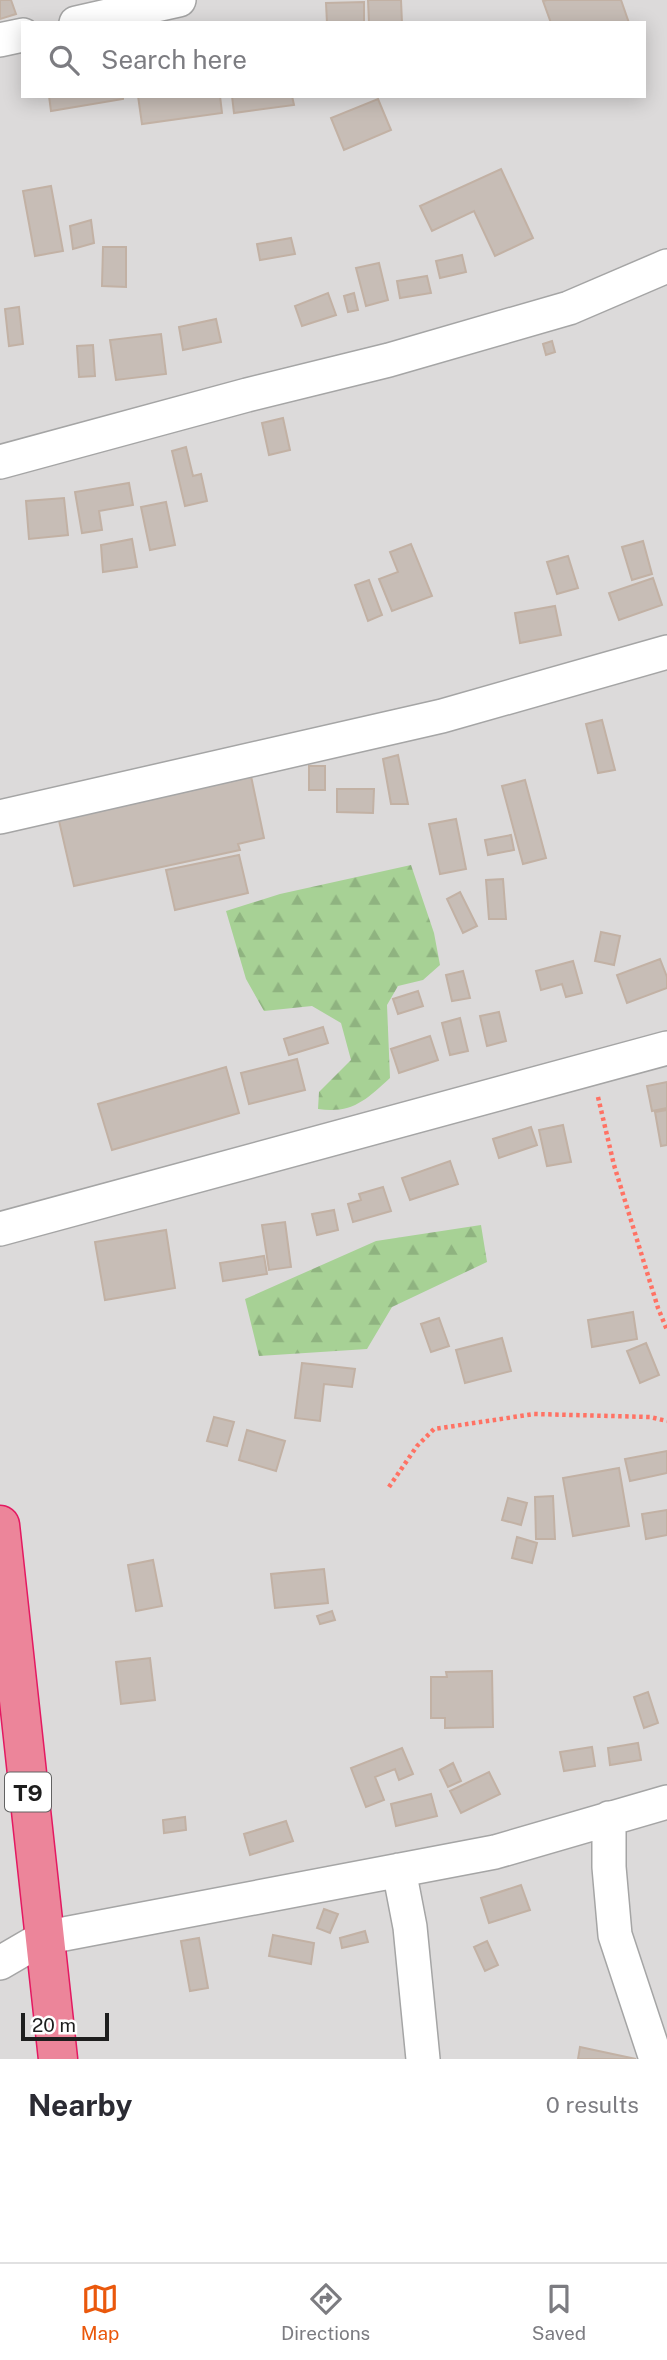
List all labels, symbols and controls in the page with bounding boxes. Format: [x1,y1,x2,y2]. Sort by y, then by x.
search box [21,21,646,98]
icon: search [45,41,83,79]
text: Search here [101,44,247,75]
road number: T9 [5,1772,51,1812]
scale bar [21,2010,108,2042]
text: 20 m [32,2014,76,2036]
text: Nearby [28,2087,132,2123]
text: 0 results [546,2091,639,2118]
tab: Map [81,2280,119,2344]
tab: Directions [281,2280,370,2344]
tab: Saved [532,2280,586,2344]

